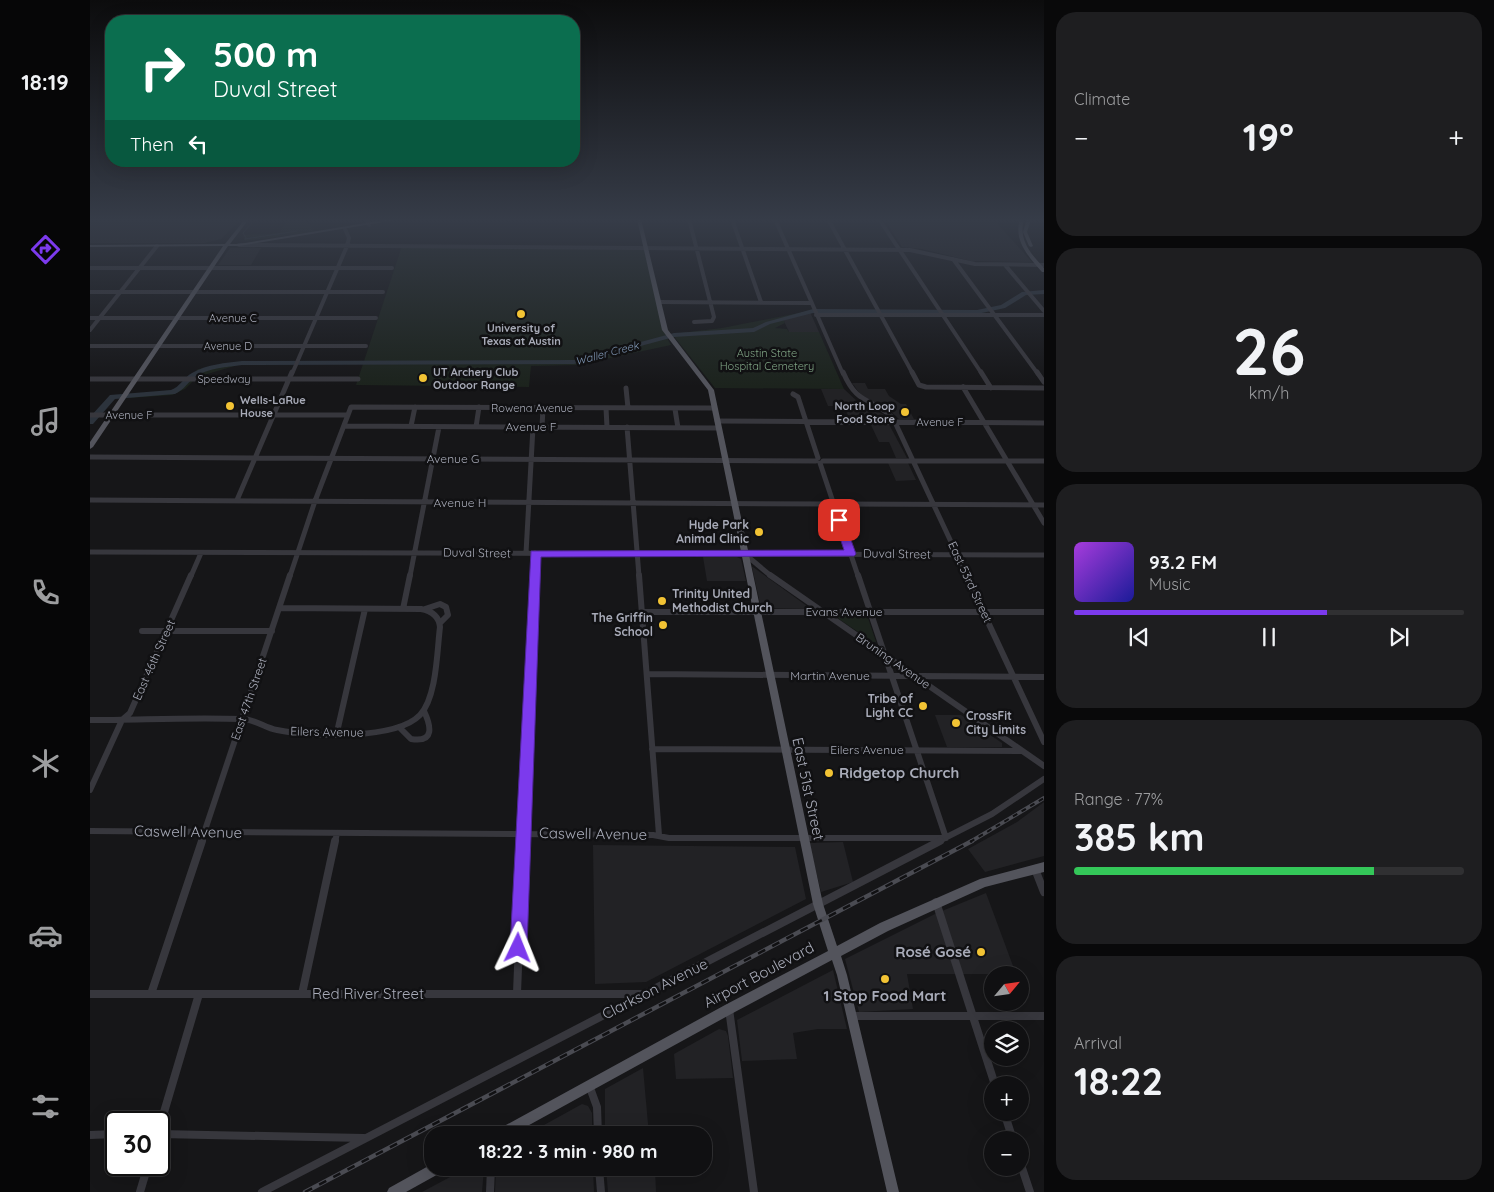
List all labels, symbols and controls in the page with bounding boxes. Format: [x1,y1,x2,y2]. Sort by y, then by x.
text: 500 m [213,32,318,76]
icon: right [130,35,195,100]
text: 18:19 [21,68,69,96]
text: Duval Street [213,75,337,103]
text: Climate [1074,89,1130,109]
text: 19° [1243,113,1294,161]
text: − [1074,120,1089,155]
text: + [1448,120,1464,155]
icon: left [184,130,212,158]
text: Then [130,132,174,156]
icon: directions [28,232,63,267]
marker: University of Texas at Austin [515,308,527,320]
text: 26 [1233,310,1305,391]
street label: Avenue C [209,311,257,325]
place label: University of Texas at Austin [481,321,561,348]
water label: Waller Creek [574,338,641,368]
street label: Avenue D [204,339,252,353]
park label: Austin State Hospital Cemetery [720,346,814,373]
place label: UT Archery Club Outdoor Range [433,365,519,392]
street label: Speedway [197,372,251,386]
marker: UT Archery Club Outdoor Range [417,372,429,384]
text: km/h [1249,383,1289,403]
place label: Wells-LaRue House [240,393,306,420]
place label: North Loop Food Store [834,399,895,426]
marker: Wells-LaRue House [224,400,236,412]
street label: Rowena Avenue [491,401,573,415]
icon: music [28,404,63,439]
marker: North Loop Food Store [899,406,911,418]
street label: Avenue F [106,408,152,422]
street label: Avenue F [917,415,963,429]
street label: Avenue F [505,419,557,434]
street label: Avenue G [427,451,479,466]
street label: Avenue H [434,495,486,510]
pin [818,499,860,541]
icon: arrive [825,506,853,534]
place label: Hyde Park Animal Clinic [676,517,749,546]
marker: Hyde Park Animal Clinic [753,526,765,538]
street label: East 53rd Street [945,539,996,625]
street label: Duval Street [443,544,511,561]
street label: Duval Street [863,545,931,562]
text: 93.2 FM [1149,550,1217,574]
text: Music [1149,574,1191,594]
icon: phone [28,575,63,610]
place label: Trinity United Methodist Church [672,586,773,615]
marker: Trinity United Methodist Church [656,595,668,607]
street label: Evans Avenue [805,604,883,619]
place label: The Griffin School [591,610,653,639]
street label: East 46th Street [129,617,178,702]
marker: The Griffin School [657,619,669,631]
icon: previous [1125,623,1153,651]
icon: pause [1255,623,1283,651]
icon: next [1385,623,1413,651]
street label: Bruning Avenue [853,629,934,692]
street label: East 47th Street [227,656,270,742]
street label: Martin Avenue [790,668,870,683]
place label: Tribe of Light CC [865,691,914,720]
marker: Tribe of Light CC [917,700,929,712]
place label: CrossFit City Limits [966,708,1026,737]
marker: CrossFit City Limits [950,717,962,729]
street label: Eilers Avenue [290,723,364,740]
street label: East 51st Street [788,736,829,842]
street label: Eilers Avenue [830,742,904,757]
icon: climate [28,746,63,781]
place label: Ridgetop Church [839,763,959,782]
marker: Ridgetop Church [823,767,835,779]
text: Range · 77% [1074,789,1163,809]
text: 385 km [1074,813,1204,861]
street label: Caswell Avenue [134,821,242,842]
street label: Caswell Avenue [539,823,647,844]
icon: car [28,918,63,953]
position arrow [491,921,543,973]
street label: Airport Boulevard [700,937,817,1012]
place label: Rosé Gosé [895,942,971,961]
marker: Rosé Gosé [975,946,987,958]
street label: Clarkson Avenue [599,954,711,1023]
north arrow [984,966,1029,1011]
map controls [984,966,1029,1176]
marker: 1 Stop Food Mart [879,973,891,985]
street label: Red River Street [312,984,424,1003]
place label: 1 Stop Food Mart [824,986,946,1005]
button: layers [984,1021,1029,1066]
text: Arrival [1074,1033,1122,1053]
text: 18:22 [1074,1057,1163,1105]
button: + [984,1076,1029,1121]
icon: filters [28,1089,63,1124]
speed limit sign: 30 [105,1111,170,1176]
button: − [984,1131,1029,1176]
text: 18:22 · 3 min · 980 m [479,1139,657,1163]

